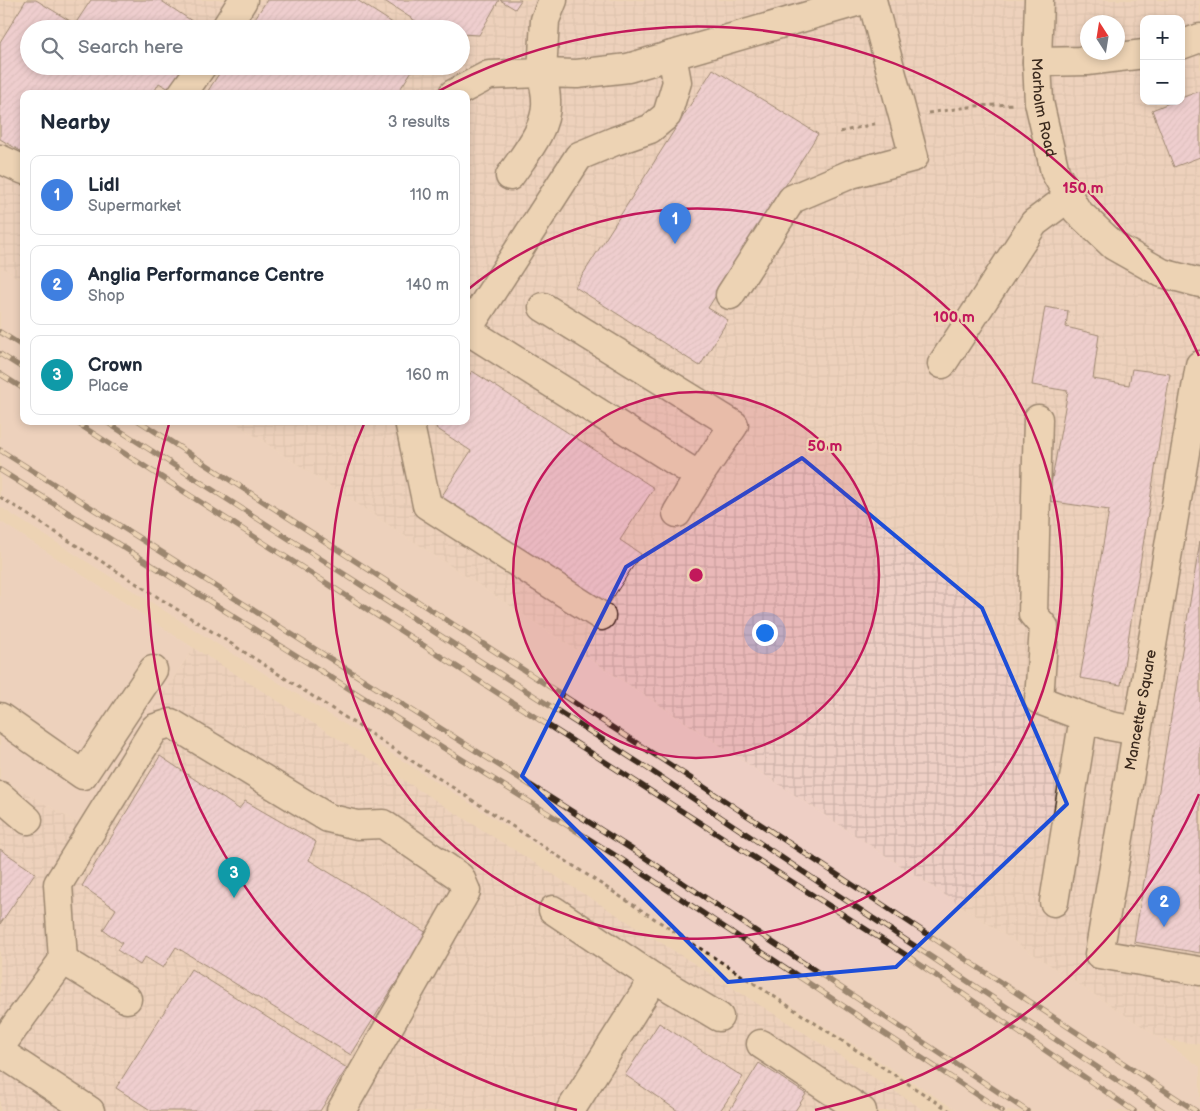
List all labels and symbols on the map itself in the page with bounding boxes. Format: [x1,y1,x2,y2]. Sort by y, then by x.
north arrow [1080,15,1125,60]
street label: Marholm Road [1027,58,1061,159]
text: 150 m [1062,179,1104,198]
pin: 1 [659,203,691,244]
text: 100 m [933,308,975,327]
text: 50 m [808,437,843,456]
centre of rings [687,566,705,584]
your location [752,620,778,646]
street label: Mancetter Square [1121,648,1161,772]
pin: 3 [218,857,250,898]
pin: 2 [1148,886,1180,927]

